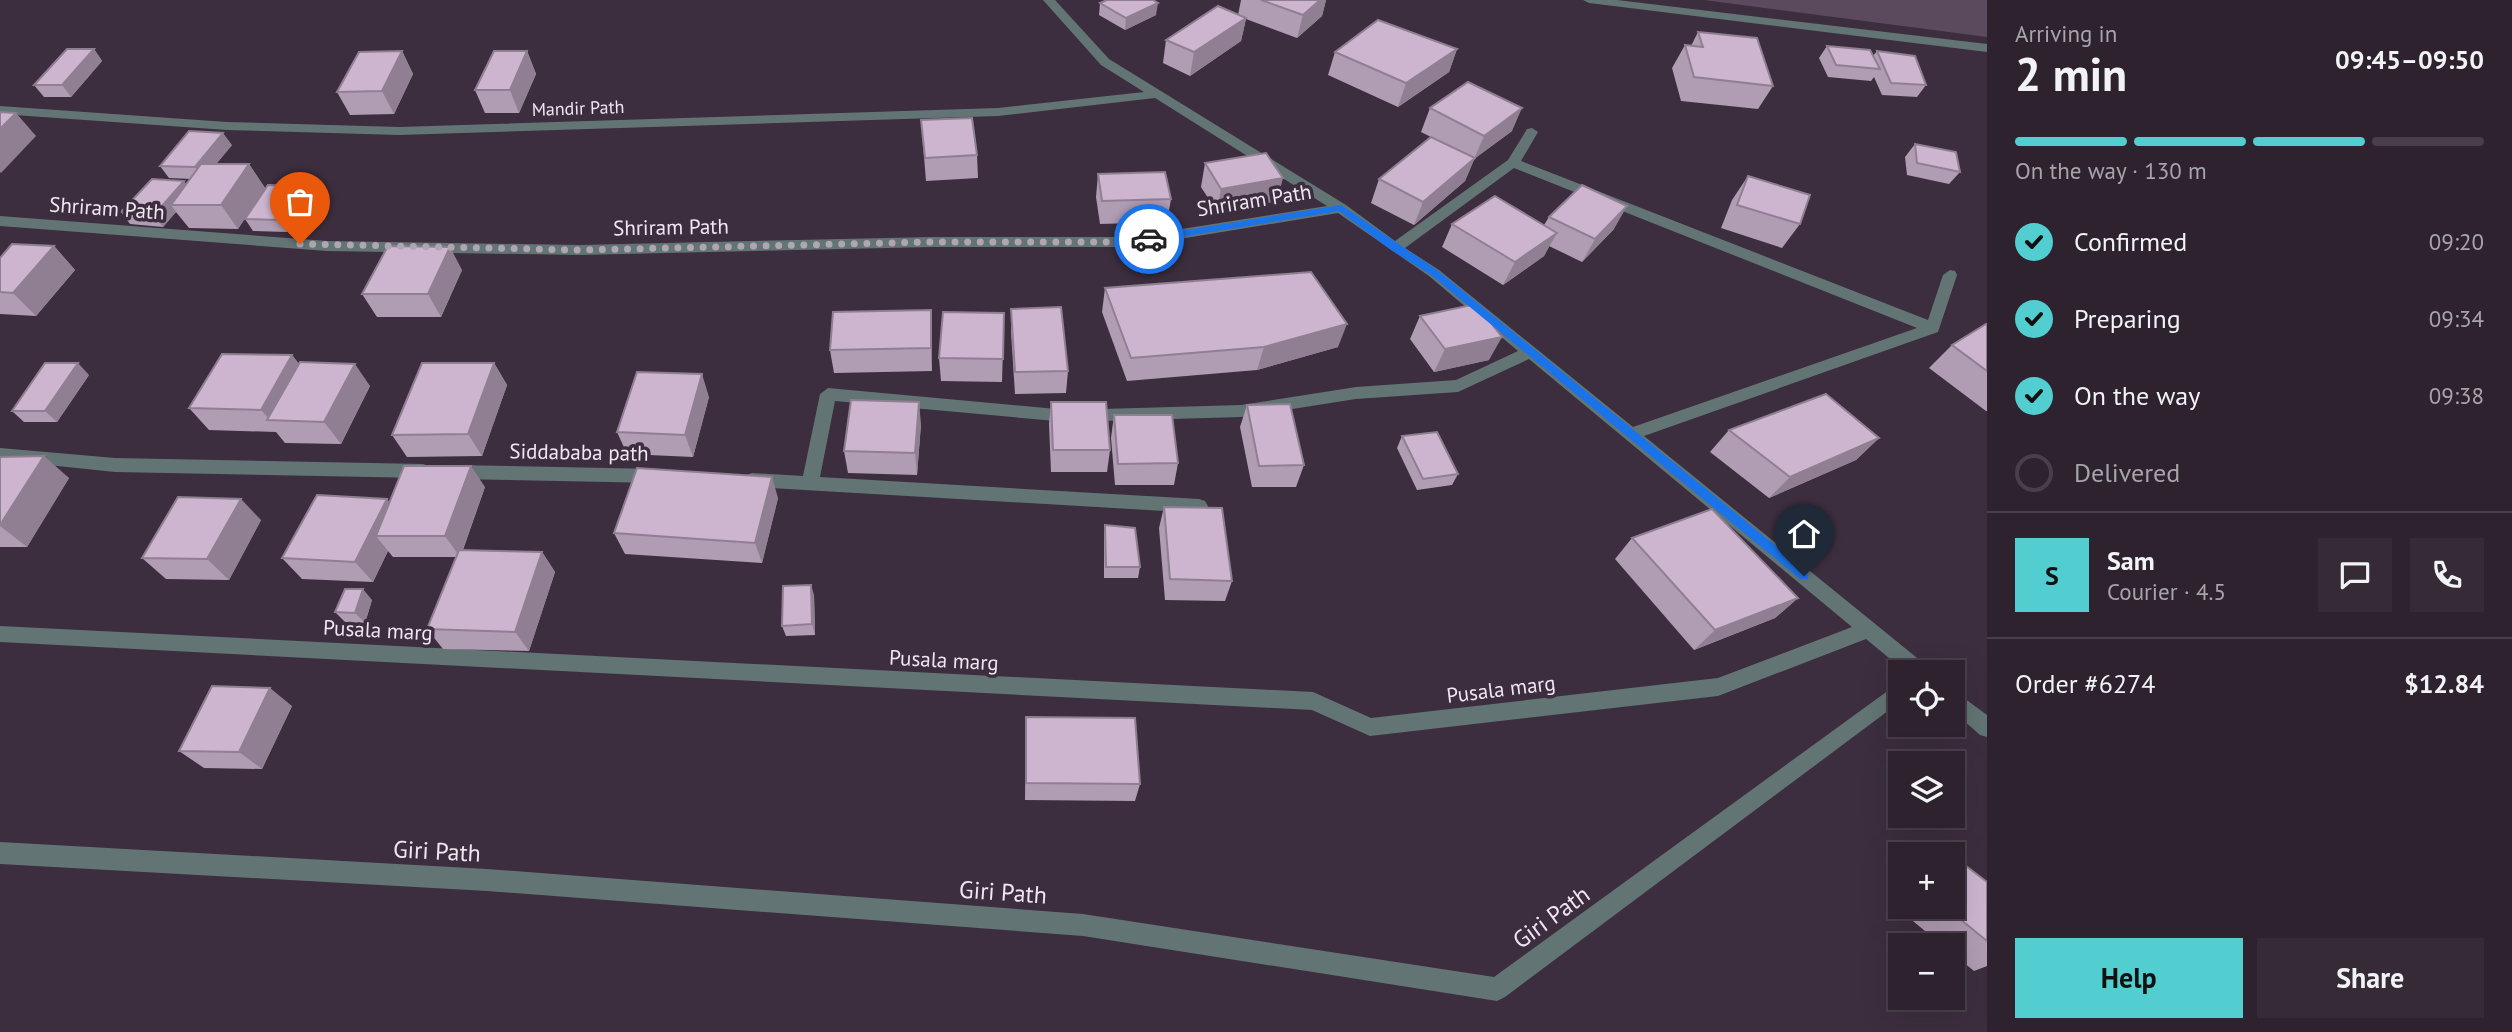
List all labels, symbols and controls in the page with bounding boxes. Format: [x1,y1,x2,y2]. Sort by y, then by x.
text: Arriving in [2015,19,2117,48]
text: 09:45–09:50 [2335,43,2484,76]
text: 2 min [2015,44,2127,104]
street label: Mandir Path [531,95,625,121]
text: On the way · 130 m [2015,156,2207,185]
pin [270,172,330,244]
street label: Shriram Path [1195,178,1313,222]
icon: bag [281,183,319,221]
street label: Shriram Path [48,190,166,226]
courier [1114,204,1184,274]
street label: Shriram Path [613,212,729,242]
icon: car [1130,220,1168,258]
icon: check [2015,223,2053,261]
text: Confirmed [2074,225,2187,258]
text: 09:20 [2429,227,2484,256]
icon: check [2015,300,2053,338]
text: Preparing [2074,302,2181,335]
text: 09:34 [2429,304,2484,333]
icon: check [2015,377,2053,415]
text: On the way [2074,379,2200,412]
text: 09:38 [2429,381,2484,410]
street label: Siddababa path [509,437,649,467]
text: Delivered [2074,456,2180,489]
pin [1774,504,1834,576]
icon: home [1785,515,1823,553]
button: chat [2318,538,2392,612]
button: phone [2410,538,2484,612]
text: Sam [2107,544,2155,577]
text: S [2045,559,2059,592]
text: Courier · 4.5 [2107,577,2226,606]
street label: Pusala marg [323,614,433,646]
street label: Pusala marg [889,644,999,676]
map controls [1888,660,1965,1010]
button: locate [1888,660,1965,737]
text: Order #6274 [2015,667,2155,700]
text: $12.84 [2404,667,2484,700]
street label: Pusala marg [1445,669,1557,709]
button: layers [1888,751,1965,828]
street label: Giri Path [392,833,482,869]
button: + [1888,842,1965,919]
street label: Giri Path [958,873,1048,911]
street label: Giri Path [1506,879,1596,955]
button: − [1888,933,1965,1010]
button: Help [2015,938,2243,1018]
button: Share [2257,938,2484,1018]

